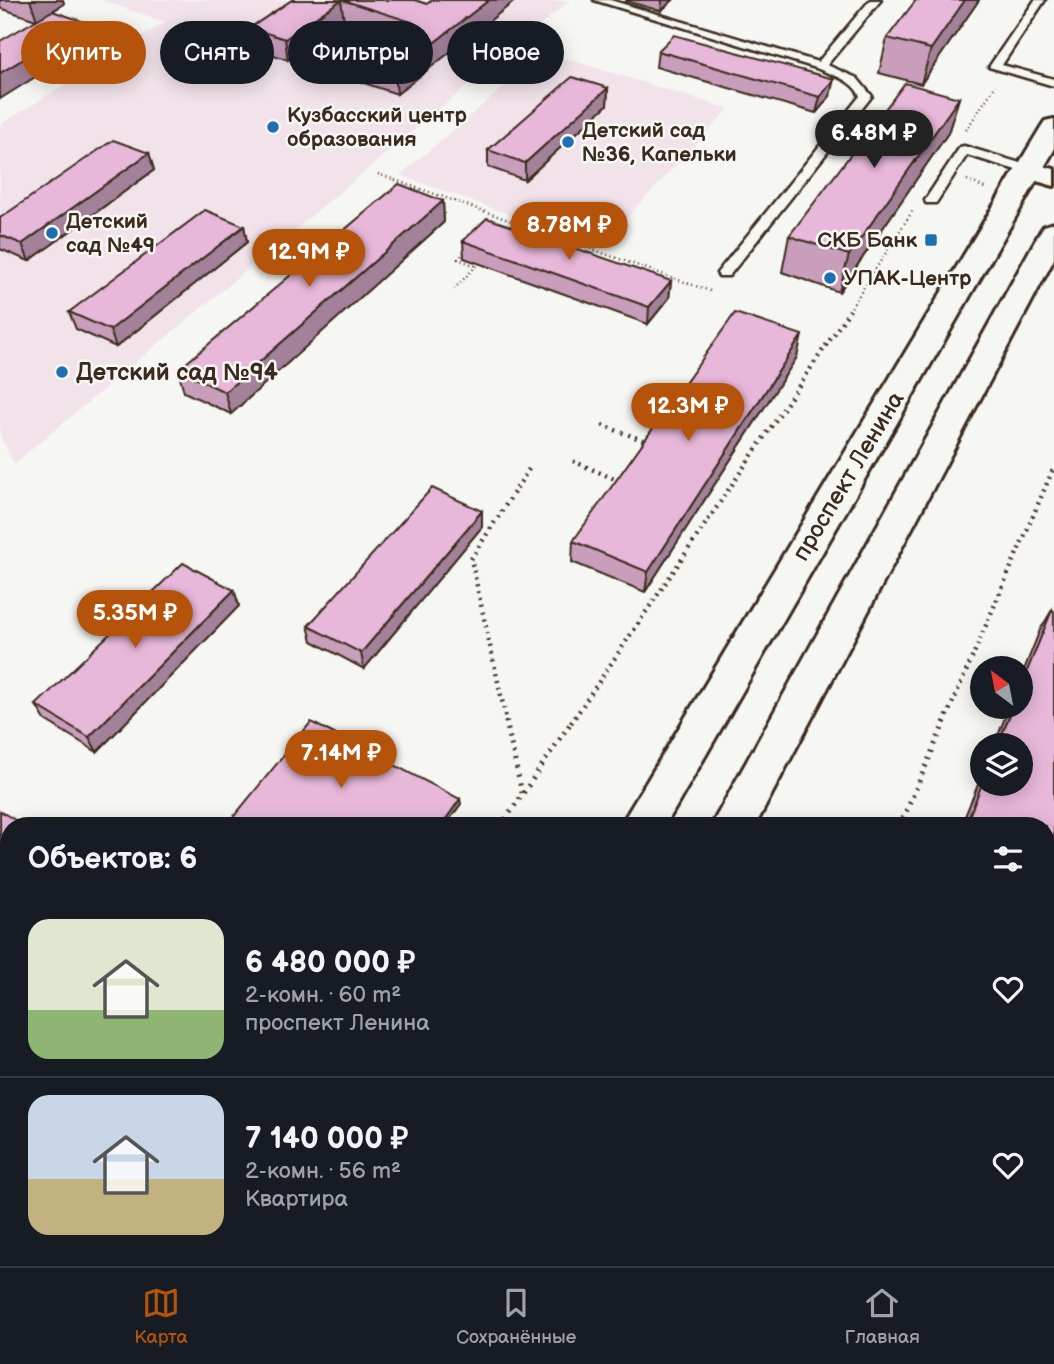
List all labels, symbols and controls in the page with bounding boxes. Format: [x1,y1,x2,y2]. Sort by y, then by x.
chip: Купить [21,21,146,84]
chip: Снять [160,21,274,84]
chip: Фильтры [288,21,433,84]
chip: Новое [447,21,564,84]
place label: Кузбасский центр образования [287,103,467,152]
pin: 6.48M ₽ [809,110,939,170]
place label: Детский сад №36, Капельки [582,118,737,167]
marker: Кузбасский центр образования [265,119,281,135]
text: 6.48M ₽ [831,119,917,147]
marker: Детский сад №36, Капельки [560,134,576,150]
pin: 8.78M ₽ [504,202,634,262]
place label: Детский сад №49 [66,209,155,258]
text: 8.78M ₽ [527,211,611,239]
marker: Детский сад №49 [44,225,60,241]
place label: СКБ Банк [817,228,918,253]
pin: 12.9M ₽ [244,230,374,289]
marker: СКБ Банк [923,232,939,248]
text: 12.9M ₽ [268,238,350,266]
place label: УПАК-Центр [844,266,972,291]
marker: УПАК-Центр [822,270,838,286]
place label: Детский сад №94 [76,358,278,387]
marker: Детский сад №94 [54,364,70,380]
pin: 12.3M ₽ [623,384,753,443]
street label: проспект Ленина [786,386,911,566]
text: 12.3M ₽ [647,392,729,420]
pin: 5.35M ₽ [70,590,200,650]
text: 5.35M ₽ [93,599,177,627]
north arrow [970,656,1032,719]
map controls [970,656,1033,796]
pin: 7.14M ₽ [276,730,406,790]
button: layers [970,733,1033,796]
text: 7.14M ₽ [301,739,381,767]
icon: filters [989,840,1027,878]
text: Объектов: 6 [28,841,197,877]
text: 6 480 000 ₽ [245,945,415,981]
icon: home [84,947,168,1031]
icon: heart [989,970,1027,1008]
text: 2-комн. · 60 m² [245,981,401,1009]
text: проспект Ленина [245,1009,430,1037]
text: 7 140 000 ₽ [245,1121,408,1157]
icon: home [84,1123,168,1207]
icon: heart [989,1146,1027,1184]
text: 2-комн. · 56 m² [245,1157,401,1185]
text: Квартира [245,1185,348,1213]
tab: Карта [134,1284,188,1349]
tab: Сохранённые [456,1284,576,1349]
tab: Главная [845,1284,920,1349]

